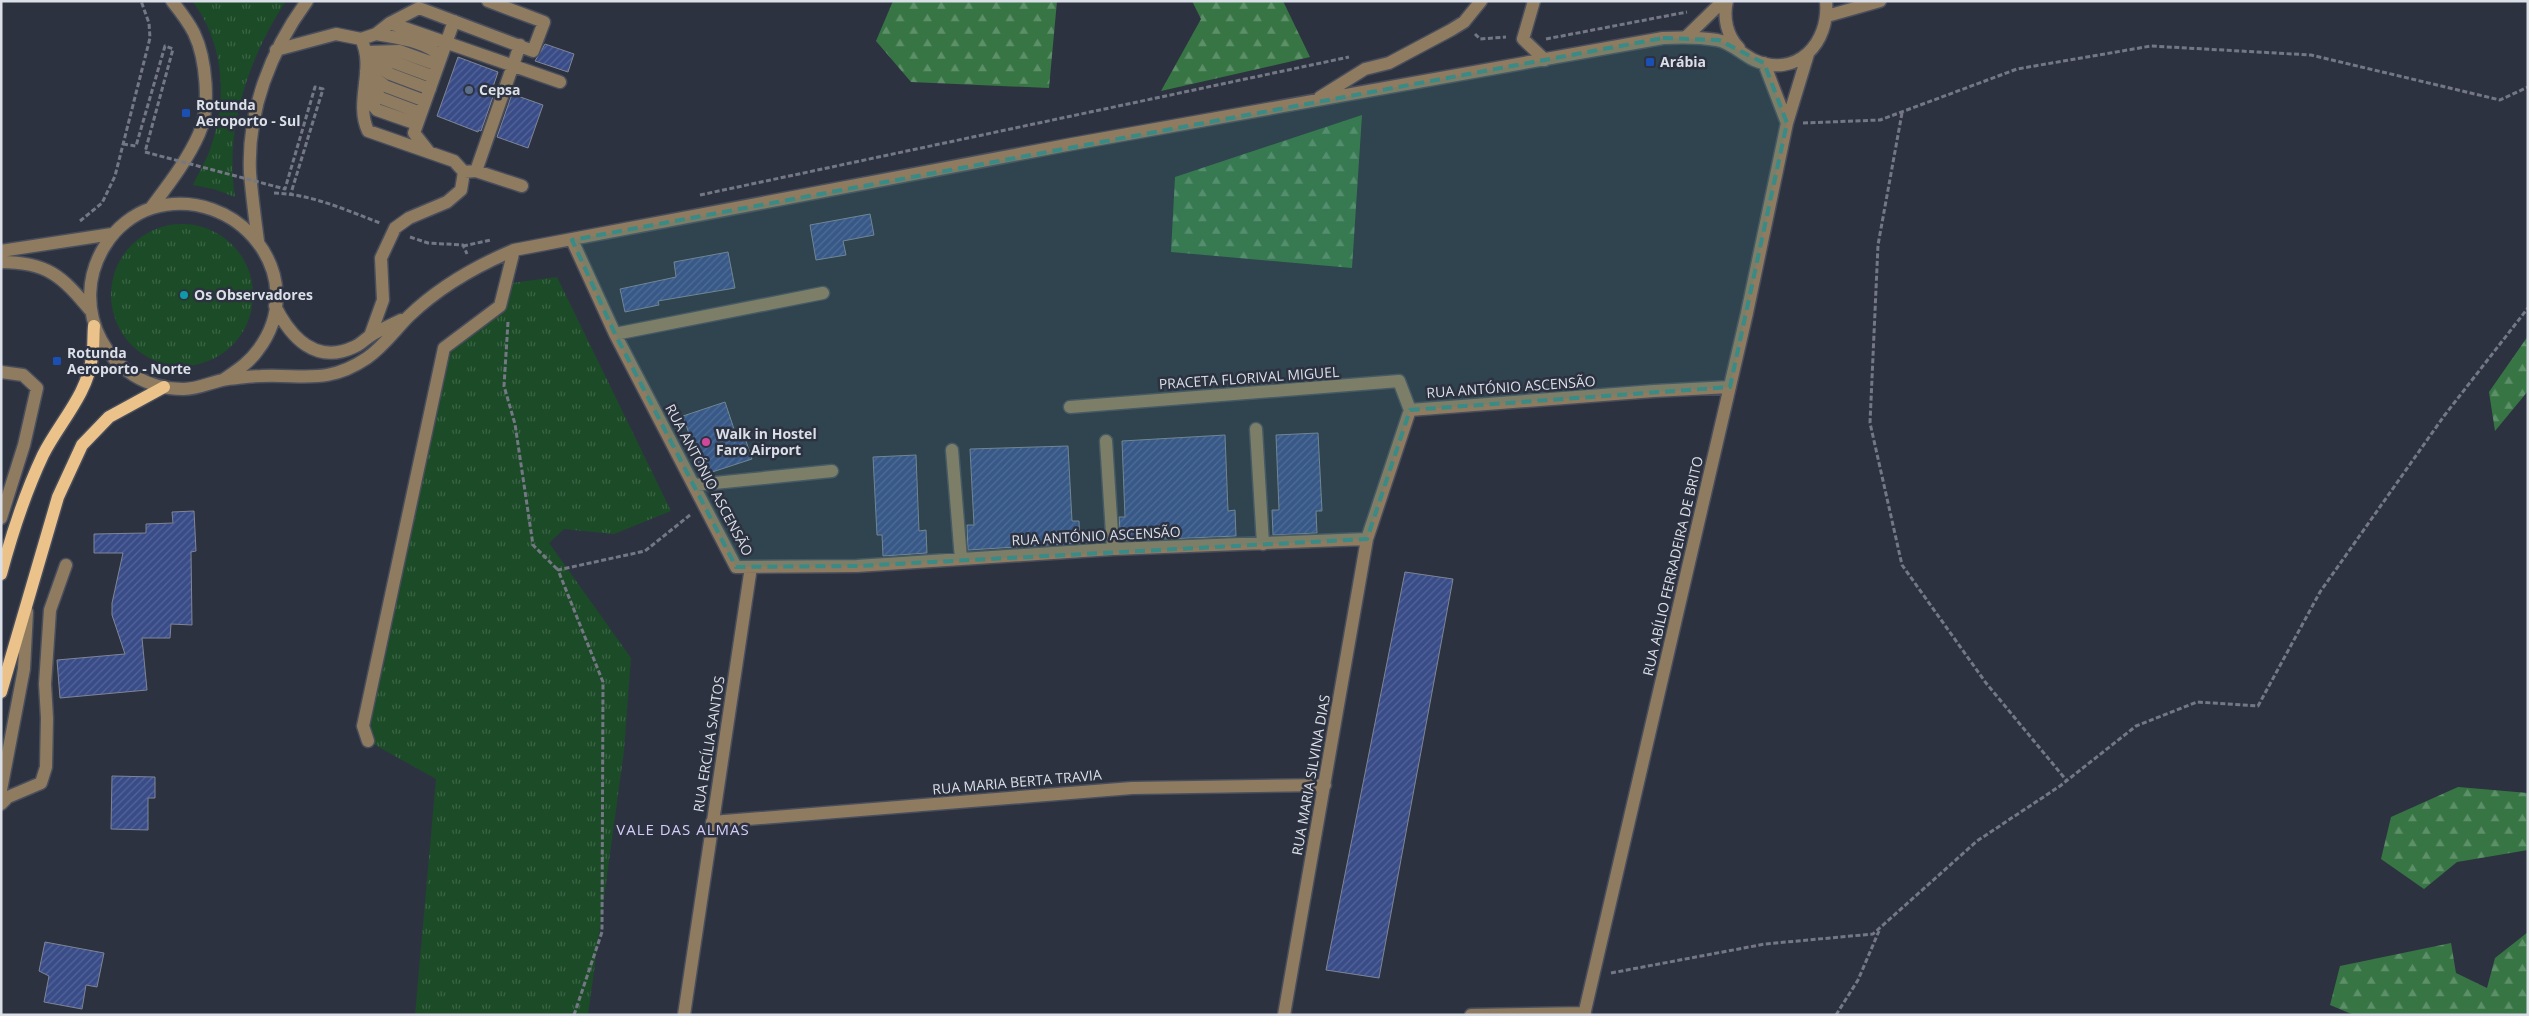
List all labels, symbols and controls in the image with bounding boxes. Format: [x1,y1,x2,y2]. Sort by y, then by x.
place label: Arábia [1660,52,1706,71]
marker: Arábia [1644,56,1656,68]
place label: Cepsa [479,80,520,99]
marker: Cepsa [463,84,475,96]
place label: Rotunda Aeroporto - Sul [196,95,301,130]
marker: Rotunda Aeroporto - Sul [180,107,192,119]
place label: Os Observadores [194,285,313,304]
marker: Os Observadores [178,289,190,301]
place label: Rotunda Aeroporto - Norte [67,343,191,378]
marker: Rotunda Aeroporto - Norte [51,355,63,367]
street label: PRACETA FLORIVAL MIGUEL [1158,362,1340,393]
street label: RUA ANTÓNIO ASCENSÃO [1426,371,1596,402]
street label: RUA ANTÓNIO ASCENSÃO [661,401,758,559]
place label: Walk in Hostel Faro Airport [716,424,817,459]
marker: Walk in Hostel Faro Airport [700,436,712,448]
street label: RUA ABÍLIO FERRADEIRA DE BRITO [1638,454,1707,678]
street label: RUA ANTÓNIO ASCENSÃO [1011,522,1181,549]
street label: RUA ERCÍLIA SANTOS [688,675,729,813]
street label: RUA MARIA SILVINA DIAS [1287,693,1334,857]
street label: RUA MARIA BERTA TRAVIA [932,765,1102,798]
district label: VALE DAS ALMAS [616,819,750,839]

